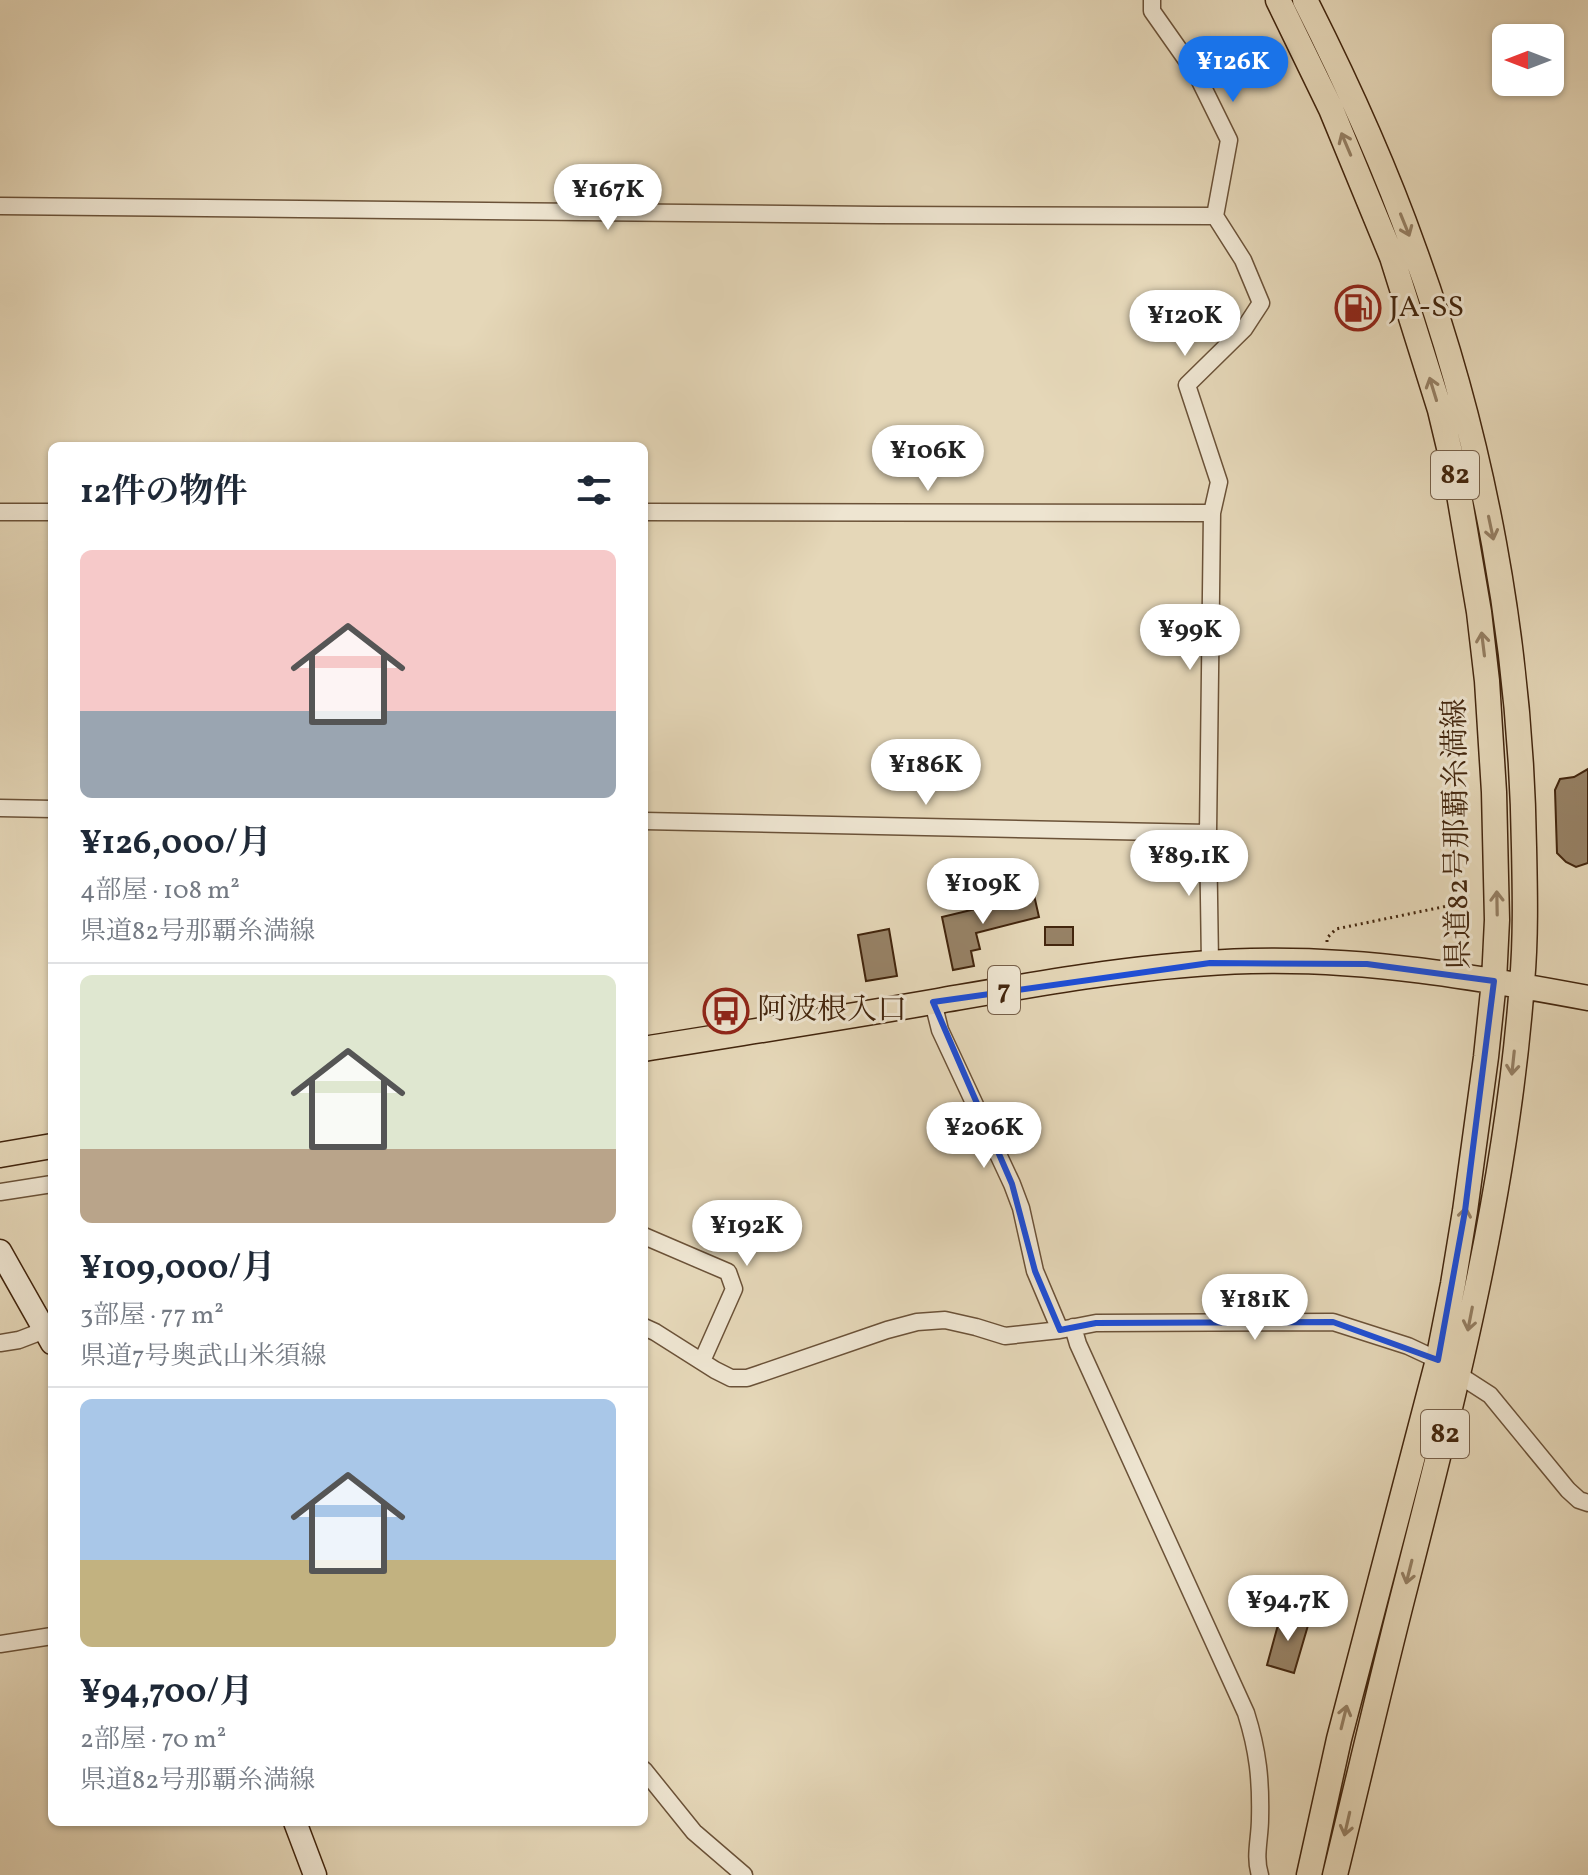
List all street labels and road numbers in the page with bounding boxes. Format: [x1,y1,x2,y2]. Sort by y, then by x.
road number: 82 [1431,451,1479,499]
street label: 県道82号那覇糸満線 [1435,698,1481,970]
road number: 7 [988,966,1020,1014]
road number: 82 [1421,1410,1469,1458]

